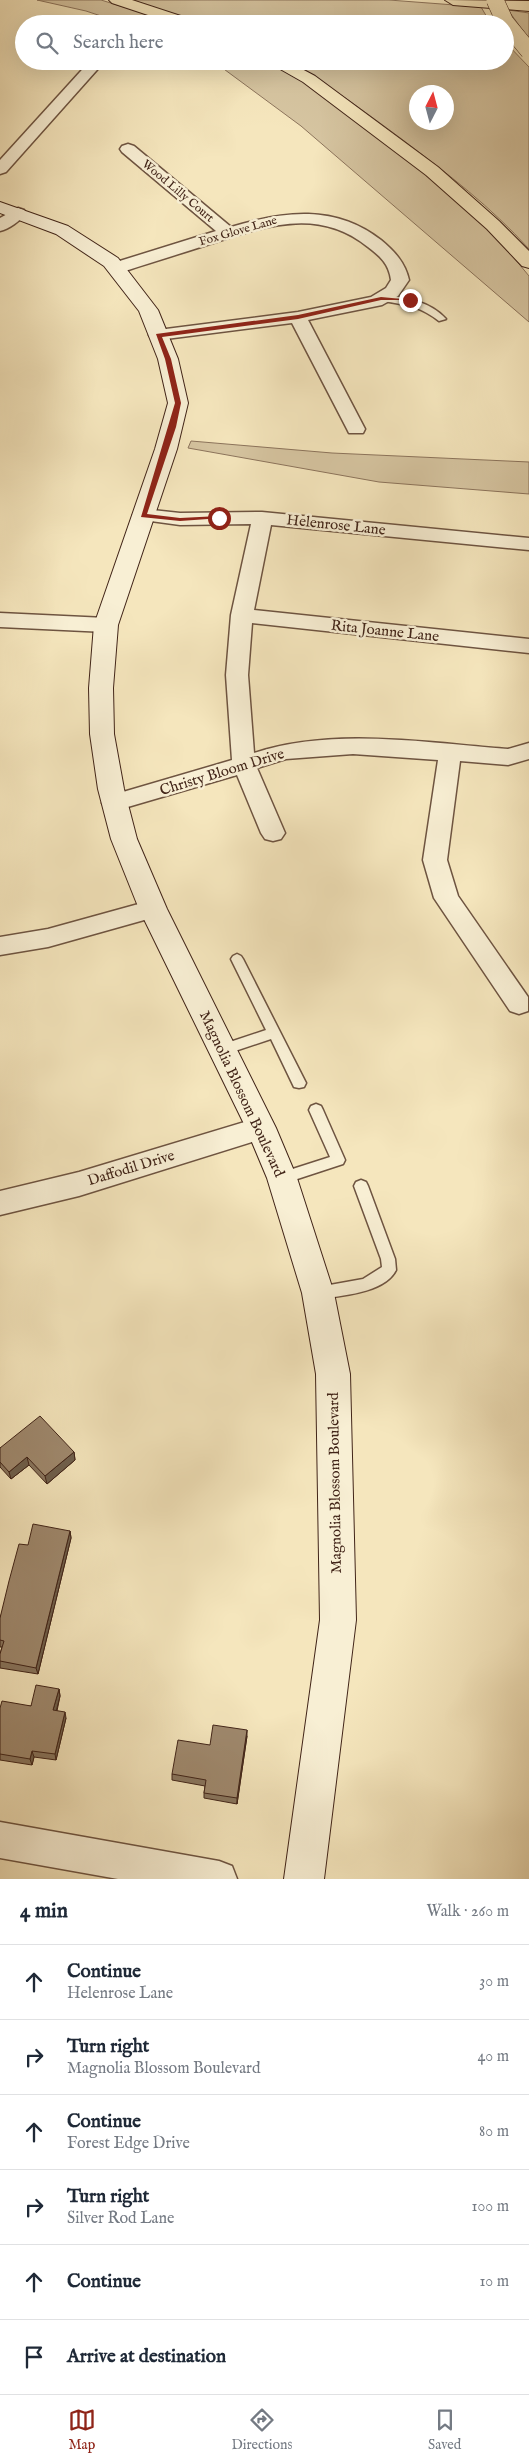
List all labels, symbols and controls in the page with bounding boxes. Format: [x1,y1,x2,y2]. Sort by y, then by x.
search box [15,15,514,70]
icon: search [33,29,61,57]
text: Search here [73,31,164,55]
north arrow [409,85,454,130]
street label: Wood Lilly Court [139,157,217,225]
street label: Fox Glove Lane [197,213,279,249]
route end [399,289,422,312]
route start [208,507,231,530]
street label: Helenrose Lane [286,510,387,540]
street label: Rita Joanne Lane [330,616,440,646]
street label: Christy Bloom Drive [157,744,287,800]
street label: Magnolia Blossom Boulevard [195,1008,289,1181]
street label: Daffodil Drive [85,1146,177,1190]
street label: Magnolia Blossom Boulevard [324,1391,346,1574]
text: 4 min [20,1898,68,1925]
text: Walk · 260 m [426,1902,509,1922]
text: Continue [67,1960,141,1984]
icon: ahead [20,1968,48,1996]
text: 30 m [479,1972,509,1992]
text: Helenrose Lane [67,1984,173,2004]
text: Turn right [67,2035,149,2059]
icon: right [20,2043,48,2071]
text: 40 m [477,2047,509,2067]
text: Magnolia Blossom Boulevard [67,2059,261,2079]
text: Continue [67,2110,141,2134]
icon: ahead [20,2118,48,2146]
text: 80 m [479,2122,509,2142]
text: Forest Edge Drive [67,2134,190,2154]
text: Turn right [67,2185,149,2209]
icon: right [20,2193,48,2221]
text: 100 m [472,2197,509,2217]
text: Silver Rod Lane [67,2209,174,2229]
icon: ahead [20,2268,48,2296]
text: Continue [67,2270,141,2294]
text: 10 m [479,2272,509,2292]
icon: arrive [20,2343,48,2371]
text: Arrive at destination [67,2345,226,2369]
tab: Map [68,2406,96,2454]
tab: Directions [231,2406,292,2454]
tab: Saved [428,2406,461,2454]

